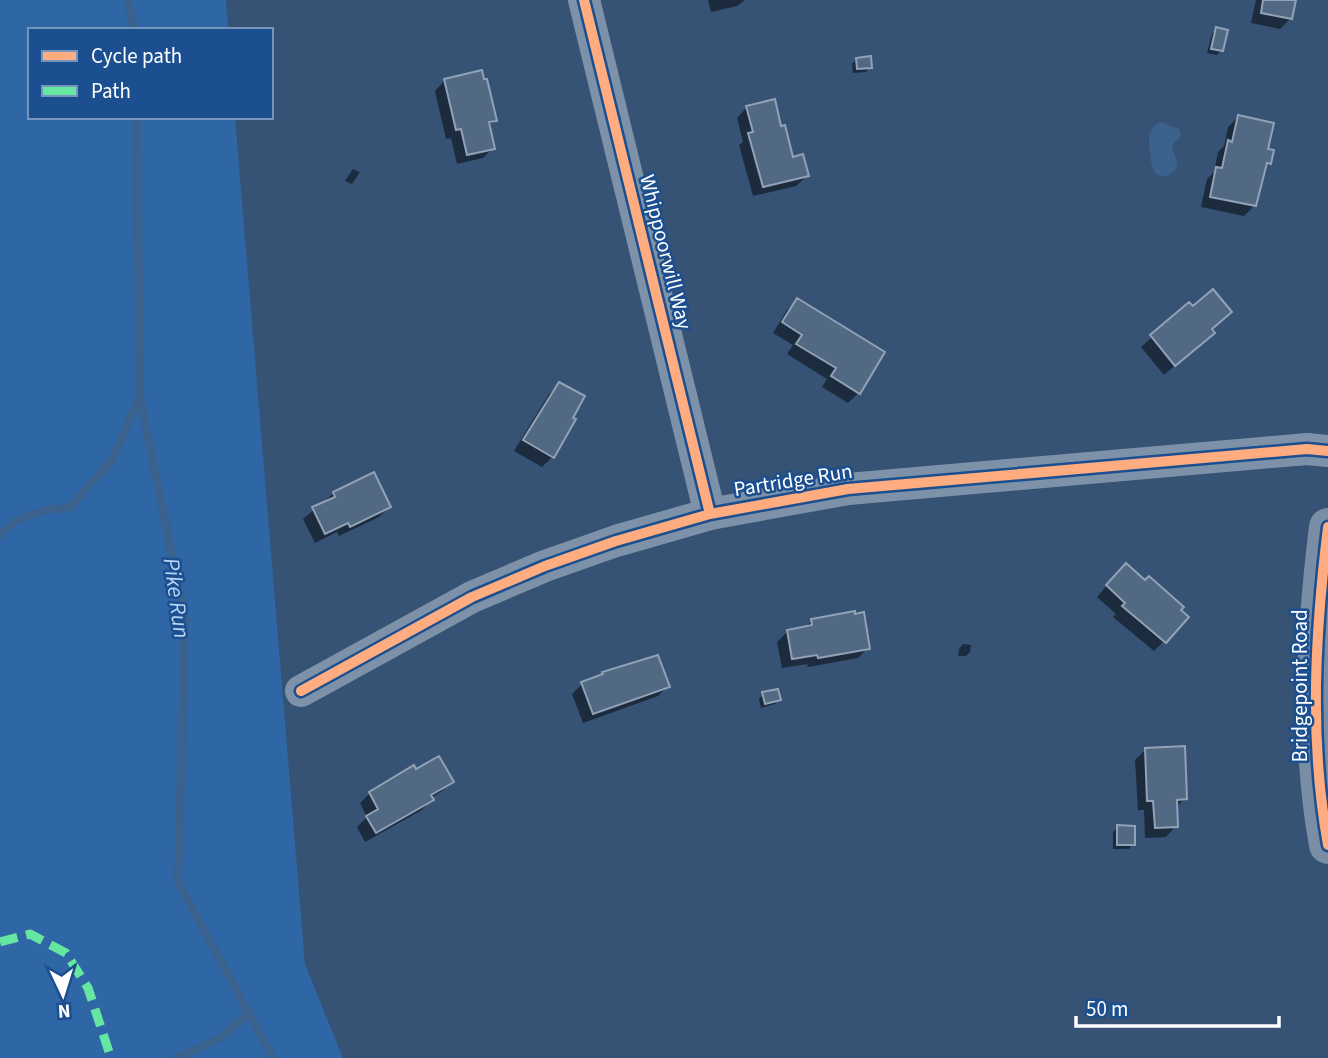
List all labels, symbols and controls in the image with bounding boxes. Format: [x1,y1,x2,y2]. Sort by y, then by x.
legend [28,28,273,119]
text: Cycle path [91,41,182,71]
text: Path [91,76,131,106]
street label: Whippoorwill Way [632,171,700,333]
street label: Partridge Run [731,456,855,504]
water label: Pike Run [155,556,198,641]
street label: Bridgepoint Road [1285,609,1315,763]
north arrow [28,960,98,1030]
scale bar [1076,984,1279,1028]
text: 50 m [1086,994,1128,1024]
text: N [57,997,71,1024]

